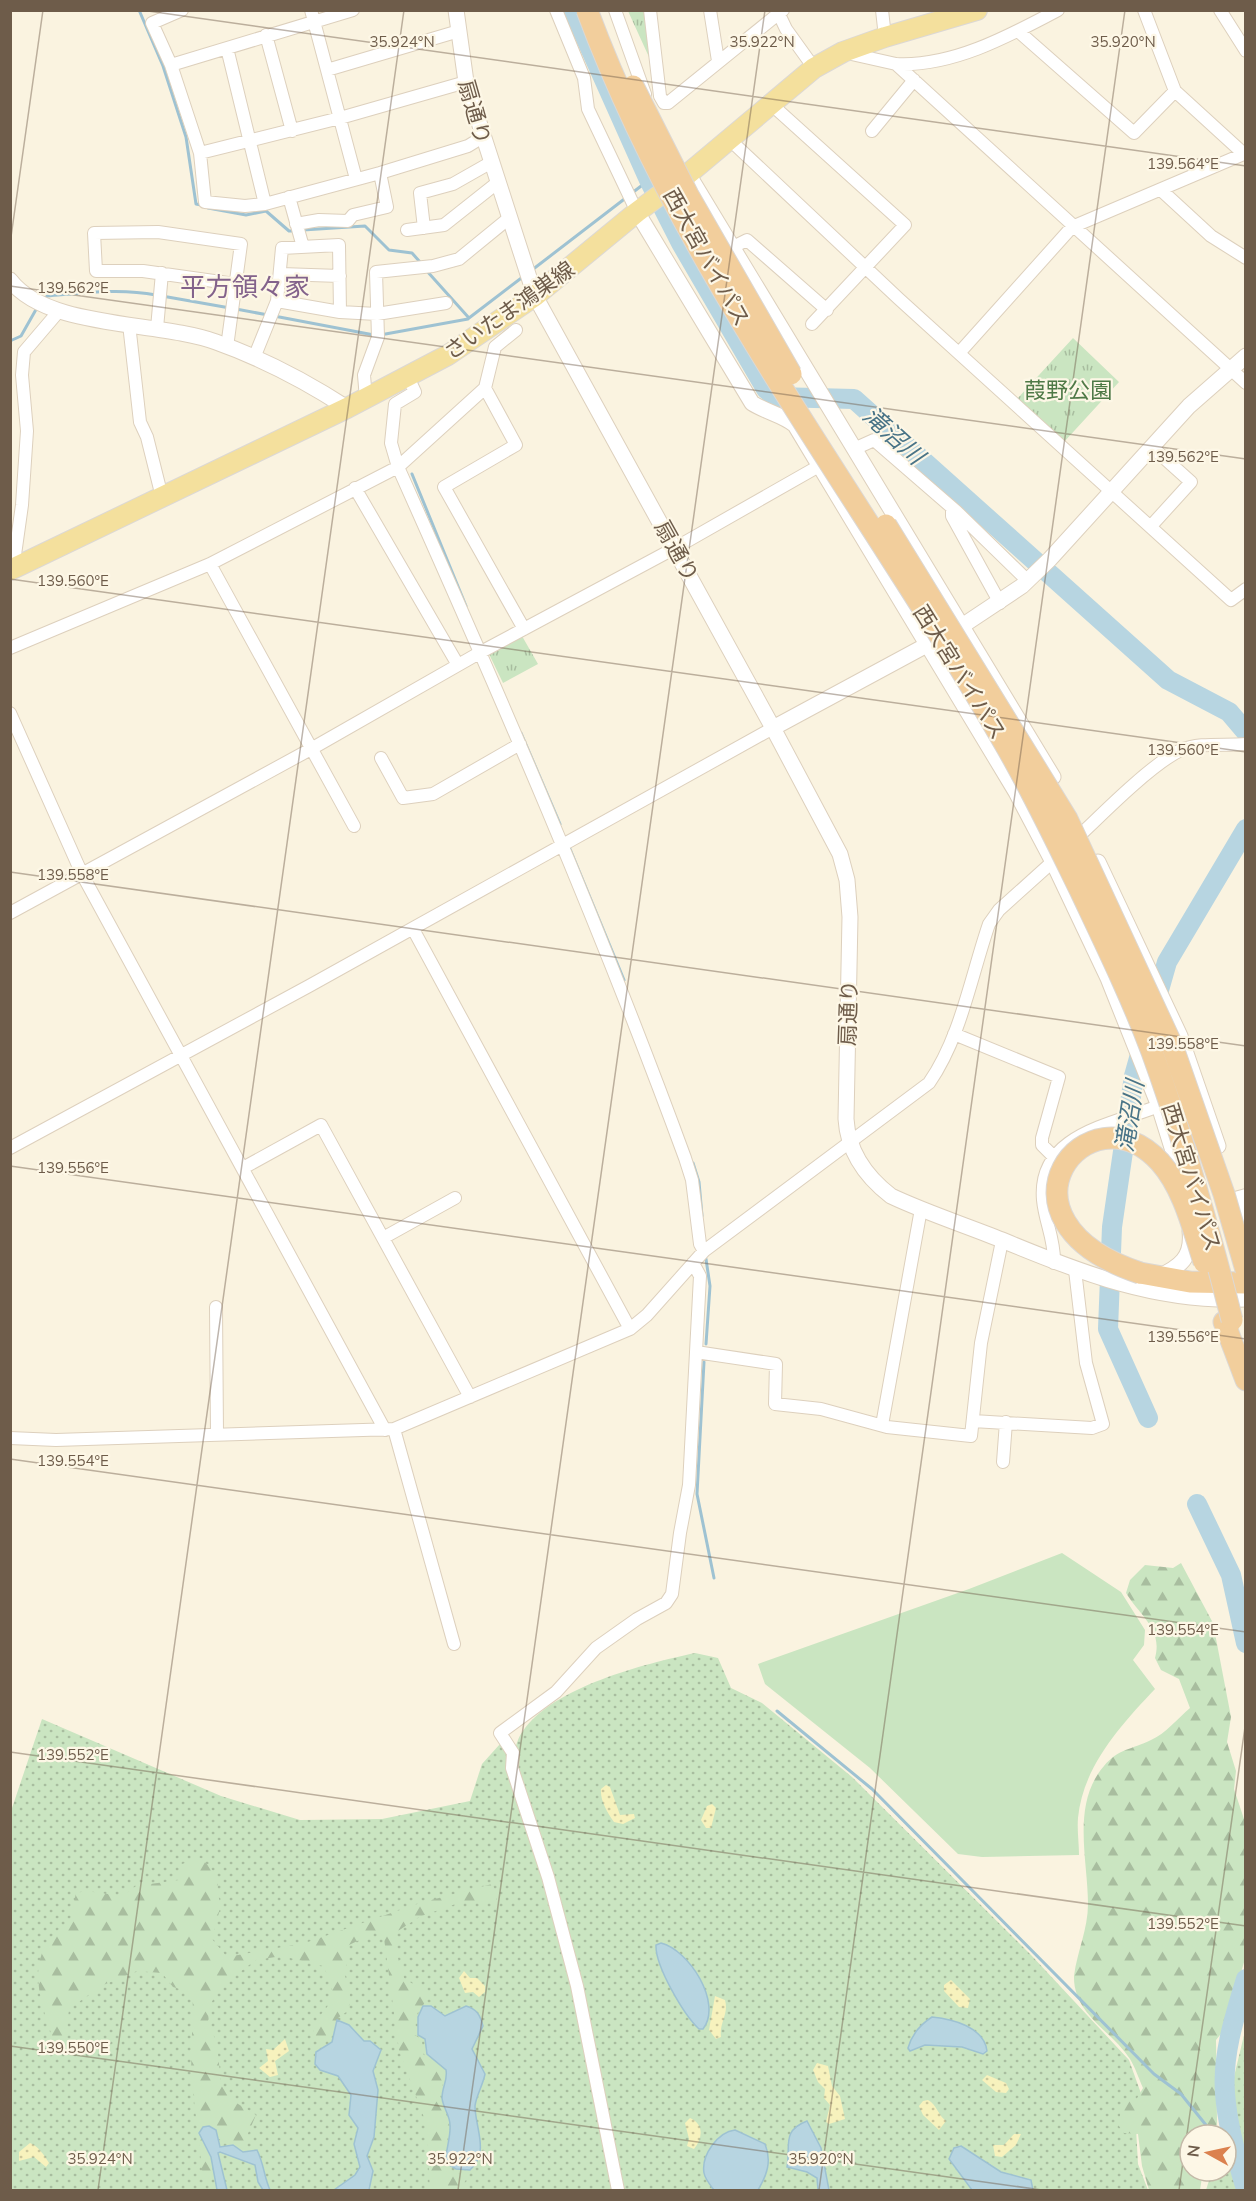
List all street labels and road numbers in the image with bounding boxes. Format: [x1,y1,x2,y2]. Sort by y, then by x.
street label: 扇通り [452,76,498,148]
street label: 西大宮バイパス [658,183,756,331]
street label: さいたま鴻巣線 [438,255,580,365]
street label: 扇通り [649,515,705,587]
street label: 西大宮バイパス [907,599,1013,745]
street label: 扇通り [833,980,863,1046]
street label: 西大宮バイパス [1156,1099,1228,1255]

